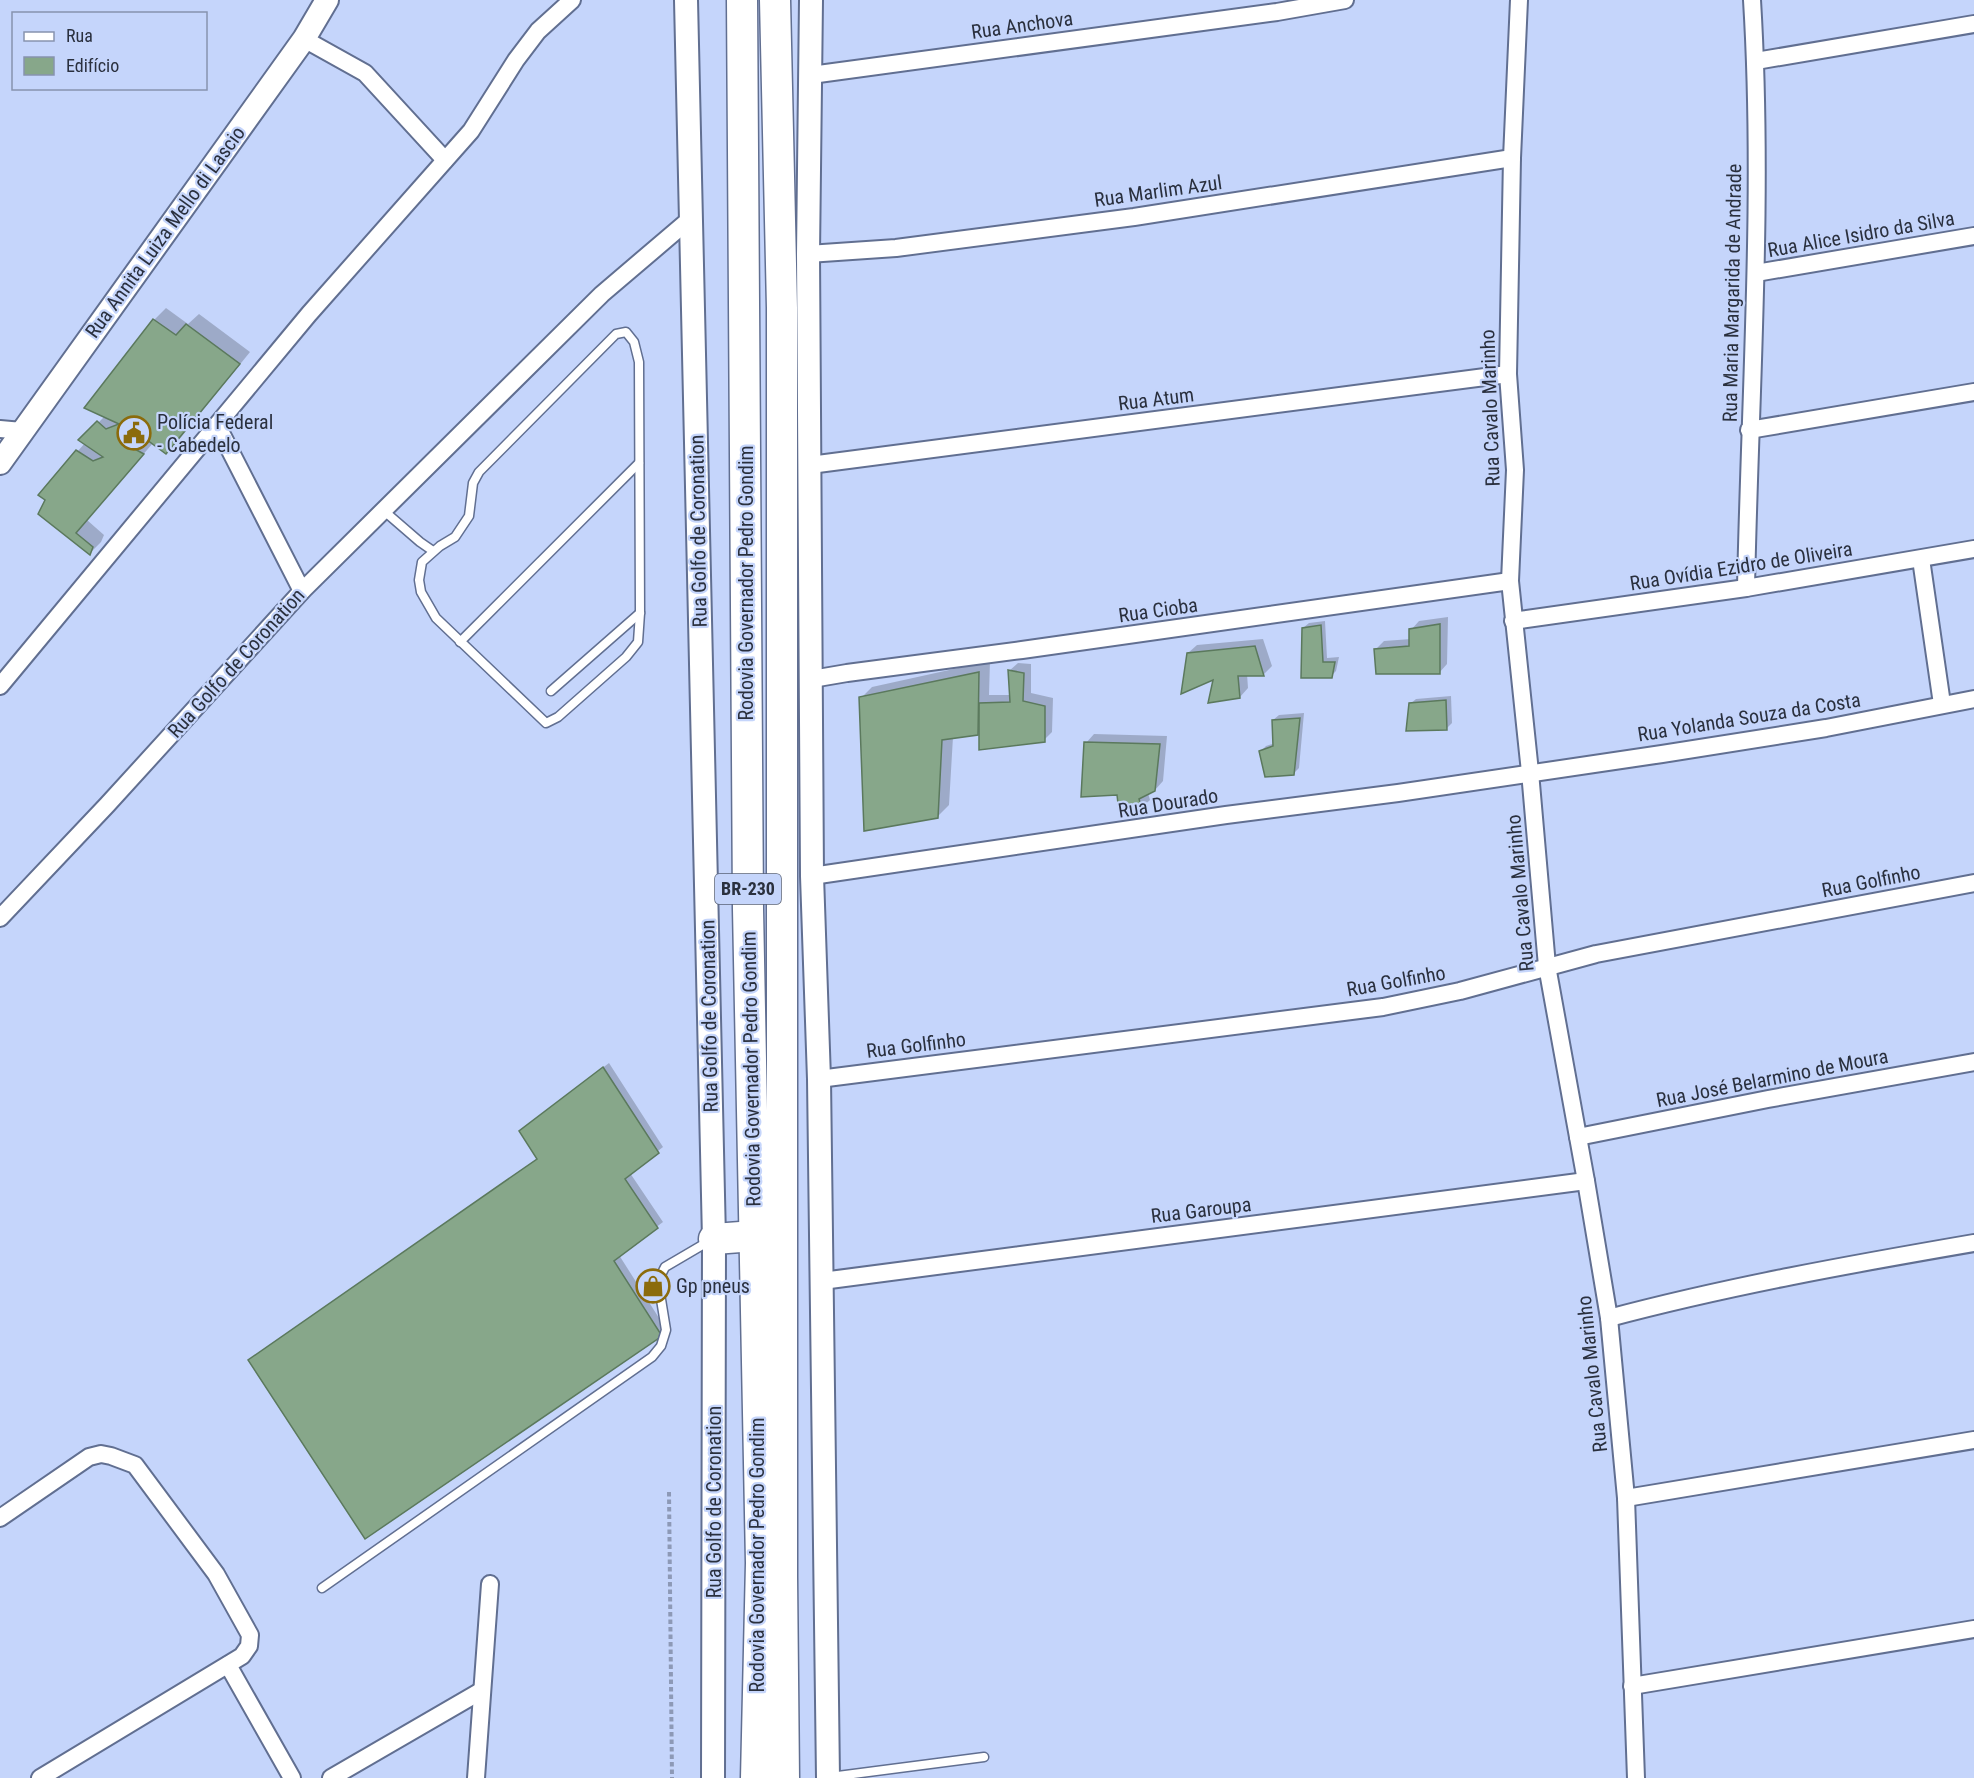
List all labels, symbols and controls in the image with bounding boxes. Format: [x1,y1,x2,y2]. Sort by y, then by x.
street label: Rua Anchova [970,6,1074,44]
legend [12,12,207,90]
text: Rua [66,25,93,46]
text: Edifício [66,55,119,76]
street label: Rua Annita Luiza Mello di Lascio [80,121,250,343]
street label: Rua Maria Margarida de Andrade [1718,164,1746,422]
street label: Rua Marlim Azul [1093,170,1223,212]
street label: Rua Alice Isidro da Silva [1766,206,1956,262]
street label: Rua Cavalo Marinho [1475,329,1505,487]
street label: Rua Atum [1117,382,1195,416]
place label: Polícia Federal - Cabedelo [157,410,273,457]
public building icon: Polícia Federal - Cabedelo [116,415,152,451]
street label: Rua Golfo de Coronation [684,435,712,627]
street label: Rodovia Governador Pedro Gondim [734,445,758,721]
street label: Rua Ovídia Ezidro de Oliveira [1628,537,1854,595]
street label: Rua Golfo de Coronation [163,583,309,743]
street label: Rua Cioba [1117,593,1199,627]
street label: Rua Yolanda Souza da Costa [1636,688,1862,746]
street label: Rua Dourado [1116,783,1220,823]
street label: Rua Cavalo Marinho [1501,814,1539,972]
street label: Rua Golfinho [1820,860,1922,902]
road number: BR-230 [715,874,781,904]
street label: Rua Golfo de Coronation [695,920,723,1112]
street label: Rodovia Governador Pedro Gondim [737,931,765,1207]
street label: Rua Golfinho [1345,960,1447,1002]
street label: Rua Golfinho [865,1027,967,1063]
street label: Rua José Belarmino de Moura [1654,1044,1890,1112]
street label: Rua Garoupa [1149,1192,1253,1228]
shop icon: Gp pneus [635,1268,671,1304]
place label: Gp pneus [676,1274,750,1298]
street label: Rua Cavalo Marinho [1572,1295,1612,1453]
street label: Rua Golfo de Coronation [702,1406,726,1598]
street label: Rodovia Governador Pedro Gondim [745,1417,769,1693]

